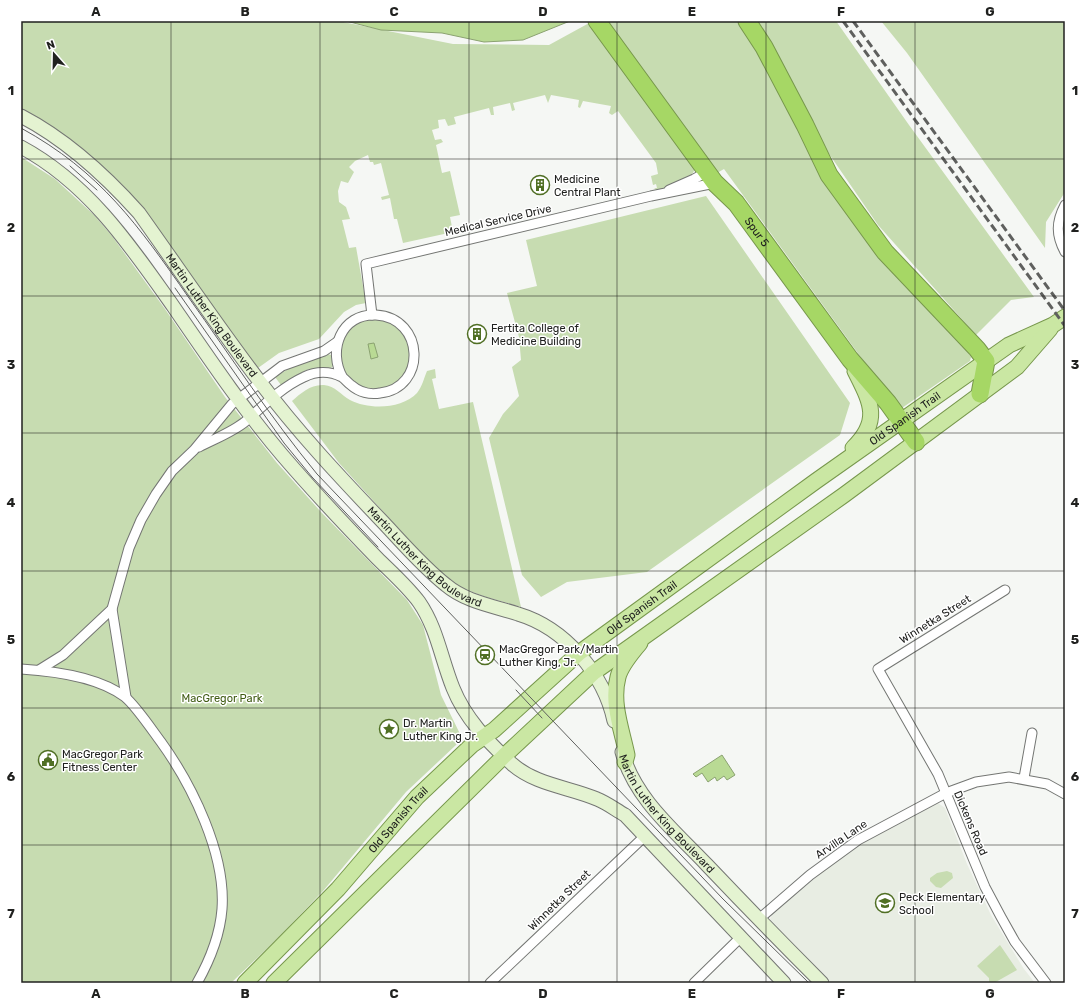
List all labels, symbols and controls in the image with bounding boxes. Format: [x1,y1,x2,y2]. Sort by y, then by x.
text: A [91,4,101,19]
text: B [240,4,250,19]
text: C [389,4,399,19]
text: D [538,4,548,19]
text: E [688,4,696,19]
text: F [837,4,845,19]
text: G [985,4,995,19]
north arrow [34,34,74,74]
text: N [45,38,57,53]
text: 1 [8,83,14,98]
text: 1 [1072,83,1078,98]
place label: Medicine Central Plant [554,173,621,199]
building icon: Medicine Central Plant [529,174,551,196]
street label: Medical Service Drive [444,202,553,239]
street label: Spur 5 [742,215,772,250]
text: 2 [7,220,15,235]
text: 2 [1071,220,1079,235]
street label: Martin Luther King Boulevard [163,251,260,380]
place label: Fertita College of Medicine Building [491,322,581,348]
building icon: Fertita College of Medicine Building [466,323,488,345]
text: 3 [7,357,16,372]
text: 3 [1071,357,1080,372]
street label: Old Spanish Trail [867,389,943,448]
text: 4 [7,495,16,510]
text: 4 [1071,495,1080,510]
street label: Martin Luther King Boulevard [365,504,484,610]
street label: Old Spanish Trail [604,578,680,638]
street label: Winnetka Street [897,592,974,646]
text: 5 [7,632,15,647]
text: 5 [1071,632,1079,647]
place label: MacGregor Park/Martin Luther King, Jr. [499,643,618,669]
station icon: MacGregor Park/Martin Luther King, Jr. [474,644,496,666]
park label: MacGregor Park [182,692,263,705]
place label: Dr. Martin Luther King Jr. [403,717,478,743]
place icon: Dr. Martin Luther King Jr. [378,718,400,740]
place label: MacGregor Park Fitness Center [62,748,143,774]
public building icon: MacGregor Park Fitness Center [37,749,59,771]
street label: Martin Luther King Boulevard [616,753,717,876]
text: 6 [7,769,16,784]
text: 6 [1071,769,1080,784]
street label: Old Spanish Trail [366,784,431,856]
street label: Dickens Road [951,789,990,857]
street label: Arvilla Lane [813,817,870,861]
street label: Winnetka Street [526,867,594,933]
place label: Peck Elementary School [899,891,985,917]
school or university icon: Peck Elementary School [874,892,896,914]
text: 7 [7,906,15,921]
text: 7 [1071,906,1079,921]
text: A [91,986,101,1001]
text: B [240,986,250,1001]
text: C [389,986,399,1001]
text: D [538,986,548,1001]
text: E [688,986,696,1001]
text: F [837,986,845,1001]
text: G [985,986,995,1001]

